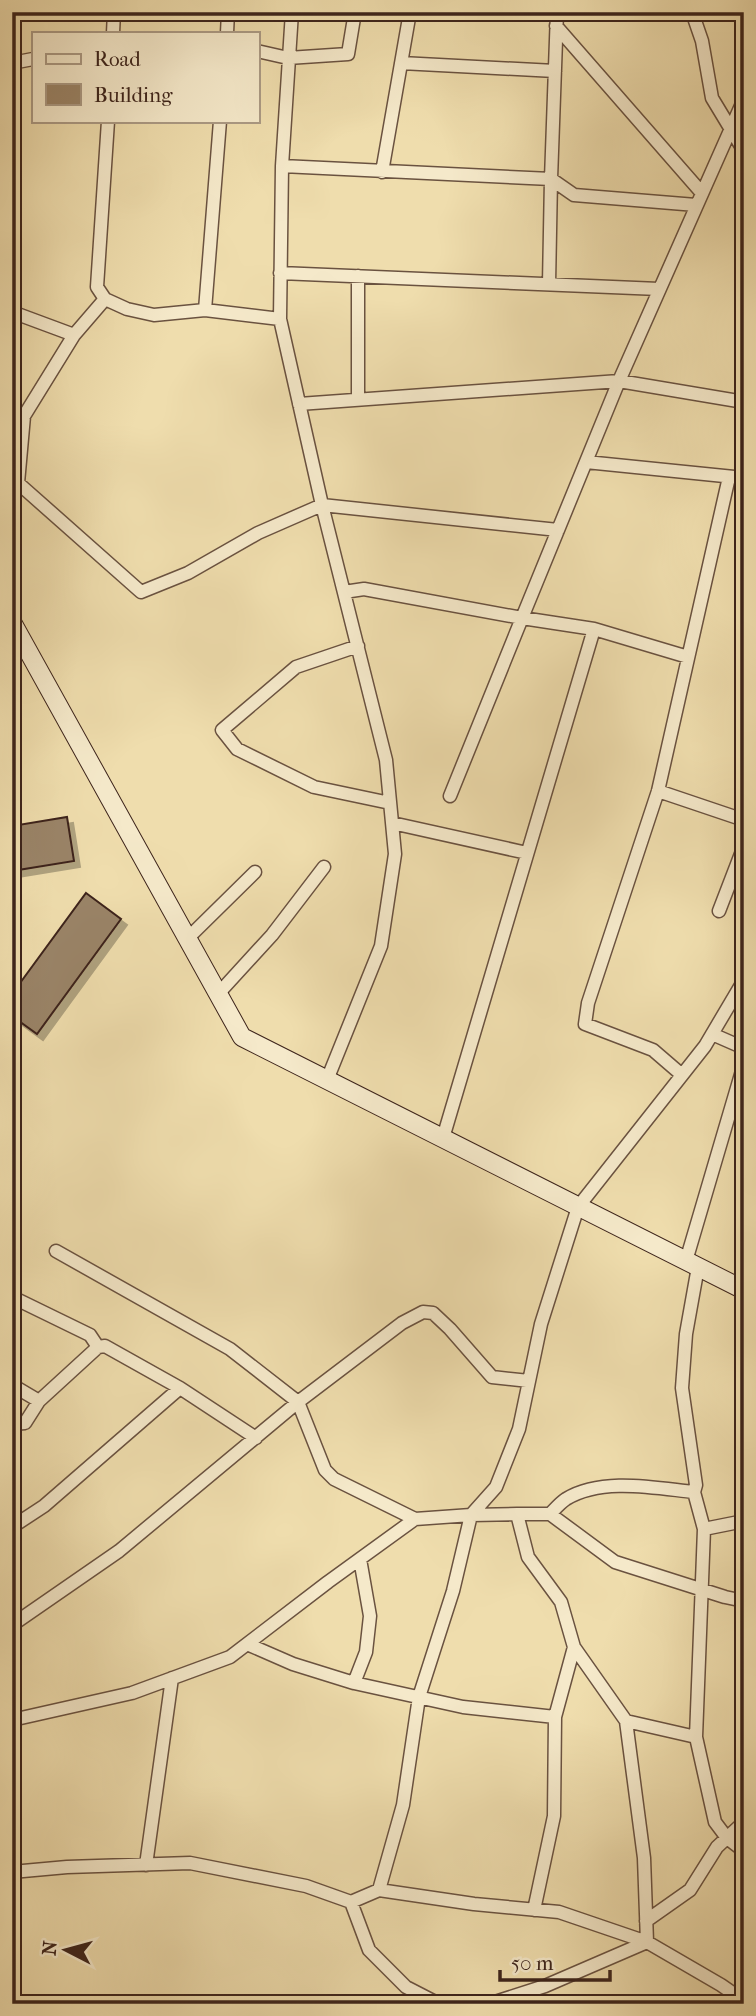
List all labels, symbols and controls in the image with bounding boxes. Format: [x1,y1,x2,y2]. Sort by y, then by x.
legend [32,32,259,122]
text: Road [94,47,141,71]
text: Building [94,83,173,107]
north arrow [32,1914,102,1984]
text: N [38,1939,62,1957]
scale bar [500,1939,611,1983]
text: 50 m [511,1951,554,1975]

